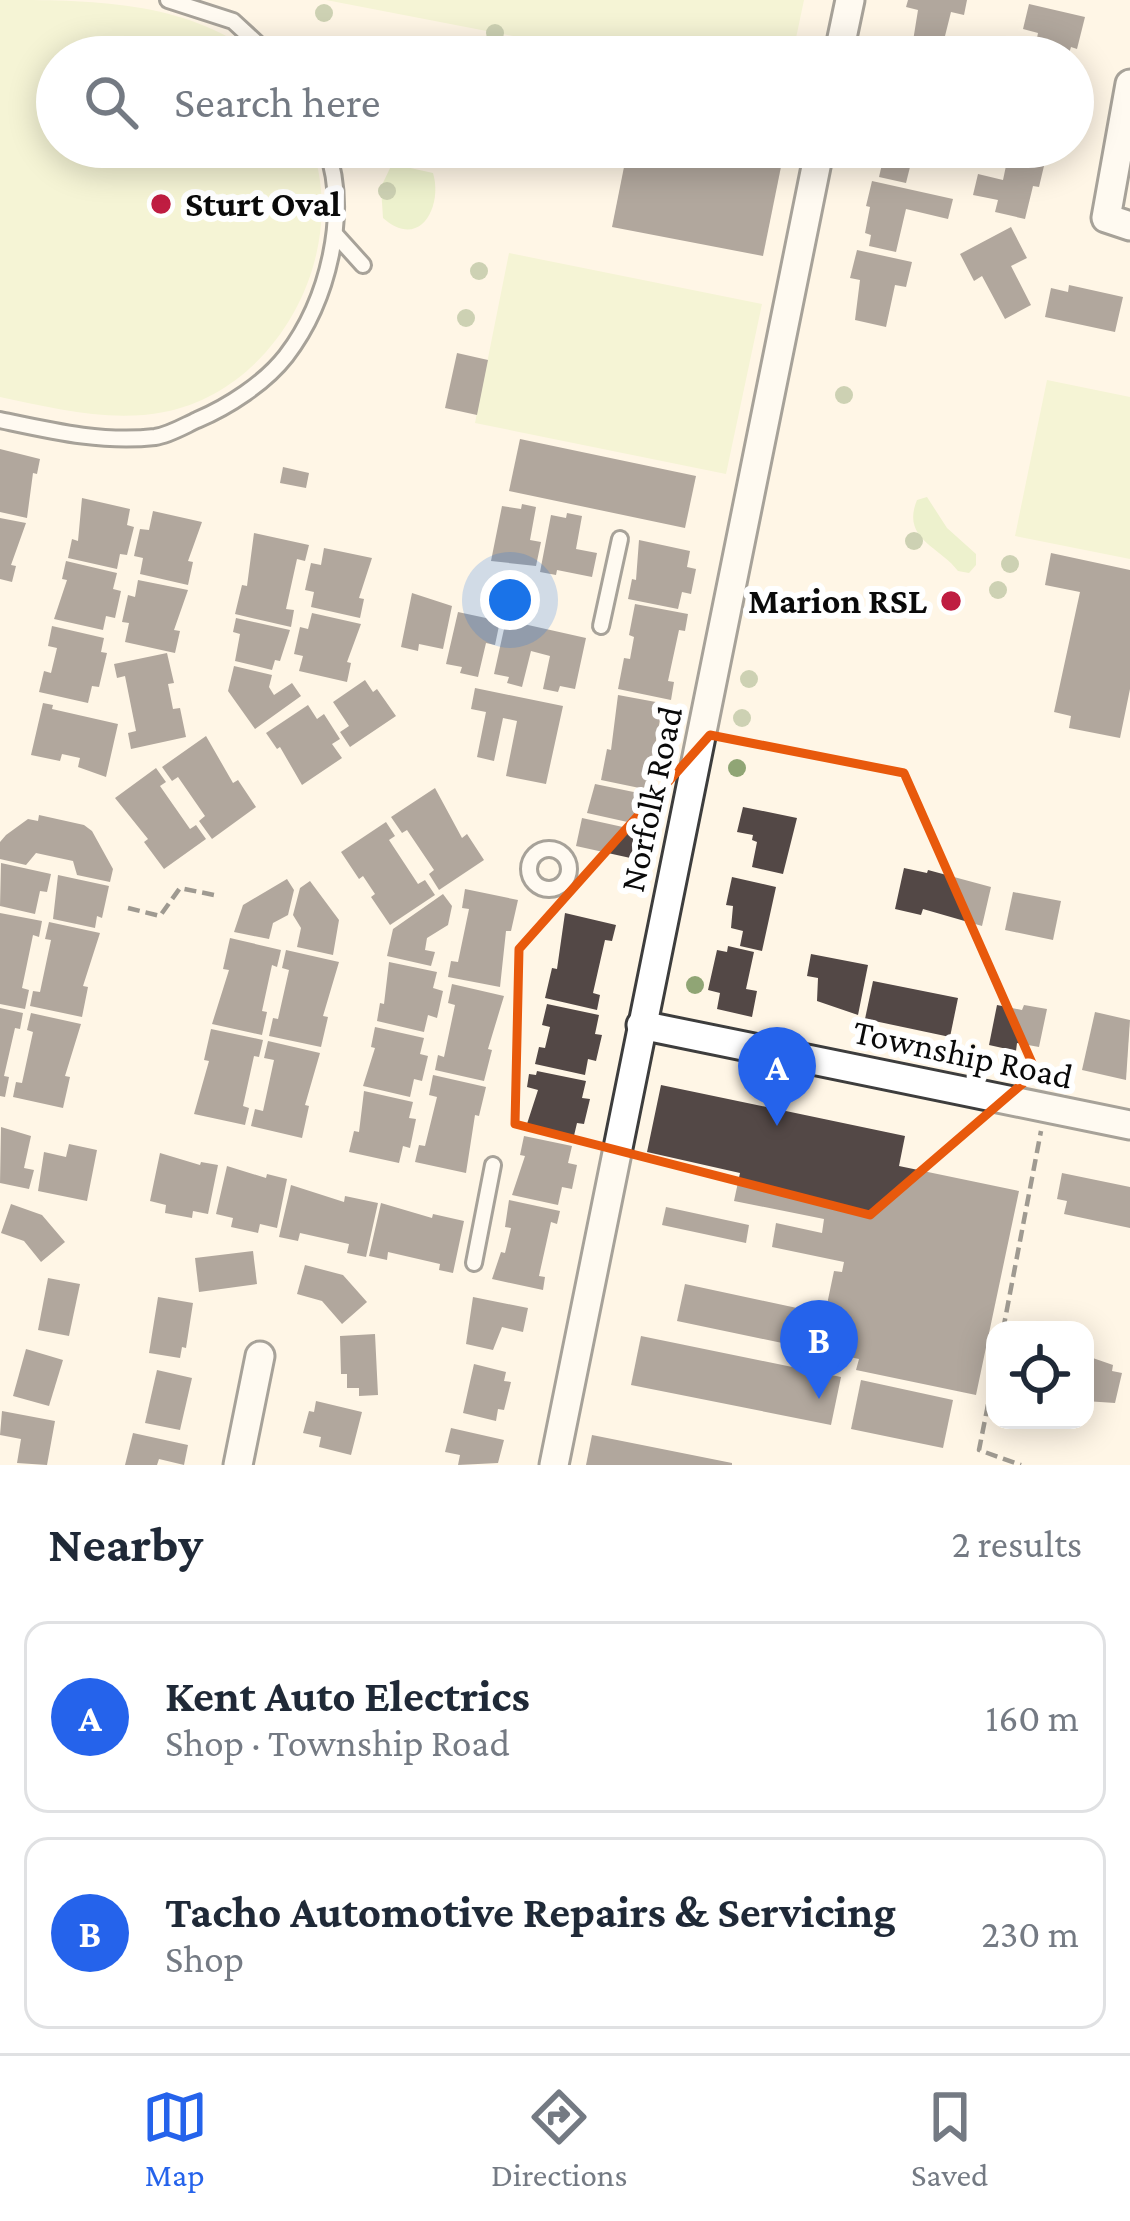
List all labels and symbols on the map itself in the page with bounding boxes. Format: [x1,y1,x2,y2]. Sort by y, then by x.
place label: Sturt Oval [185,184,341,224]
marker: Sturt Oval [148,191,174,217]
your location [480,570,540,630]
place label: Marion RSL [748,581,928,621]
marker: Marion RSL [938,588,964,614]
street label: Norfolk Road [612,702,690,896]
street label: Township Road [850,1011,1076,1097]
pin: A [738,1027,816,1126]
pin: B [780,1300,858,1399]

